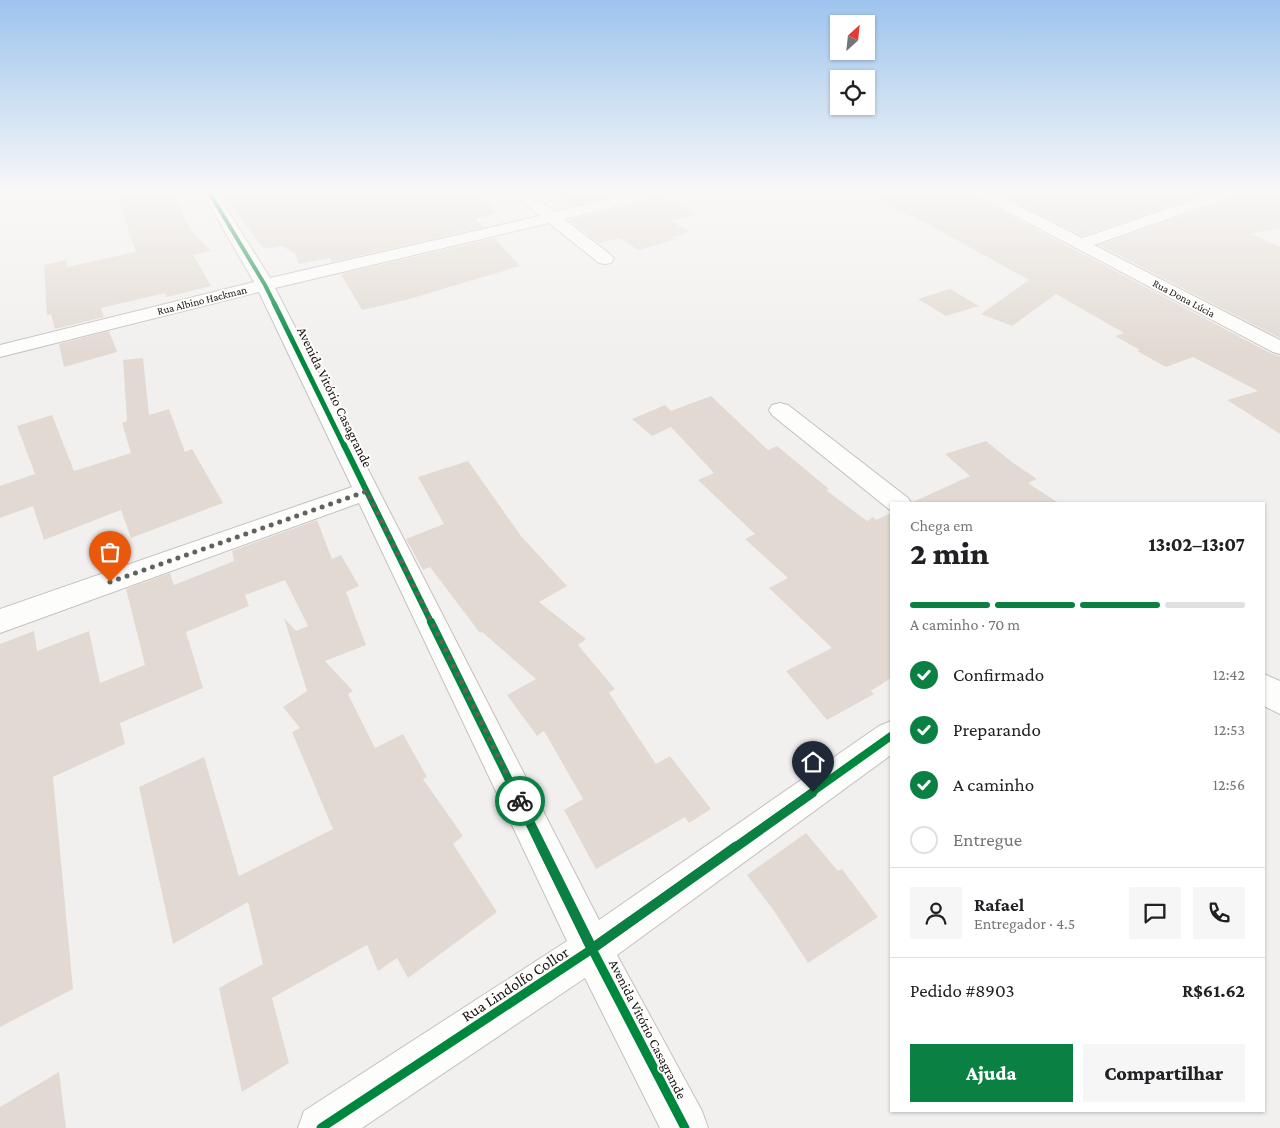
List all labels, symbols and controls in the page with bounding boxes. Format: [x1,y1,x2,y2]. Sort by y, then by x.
north arrow [830,15,875,60]
map controls [830,15,875,115]
button: locate [830,70,875,115]
street label: Rua Dona Lúcia [1151,277,1217,319]
street label: Rua Albino Hackman [156,283,248,317]
street label: Avenida Vitório Casagrande [294,324,376,470]
text: Chega em [910,517,973,534]
pin [89,531,131,582]
text: 13:02–13:07 [1148,534,1245,555]
text: 2 min [910,535,989,571]
icon: bag [96,538,124,566]
text: A caminho · 70 m [910,616,1020,633]
icon: check [910,661,938,689]
text: Confirmado [953,664,1044,685]
text: 12:42 [1213,666,1245,683]
icon: check [910,716,938,744]
text: Preparando [953,719,1041,740]
text: 12:53 [1214,721,1245,738]
pin [792,741,834,792]
icon: home [799,748,827,776]
icon: check [910,771,938,799]
text: A caminho [953,774,1034,795]
courier [495,776,545,826]
text: 12:56 [1213,776,1245,793]
icon: bike [506,787,534,815]
text: Entregue [953,829,1022,850]
button: person [910,887,962,939]
button: chat [1129,887,1181,939]
button: phone [1193,887,1245,939]
text: Rafael [974,894,1024,915]
text: Entregador · 4.5 [974,915,1075,932]
street label: Rua Lindolfo Collor [458,943,572,1025]
street label: Avenida Vitório Casagrande [606,957,690,1101]
text: Pedido #8903 [910,980,1015,1001]
text: R$61.62 [1182,980,1245,1001]
button: Ajuda [910,1044,1073,1102]
button: Compartilhar [1083,1044,1245,1102]

